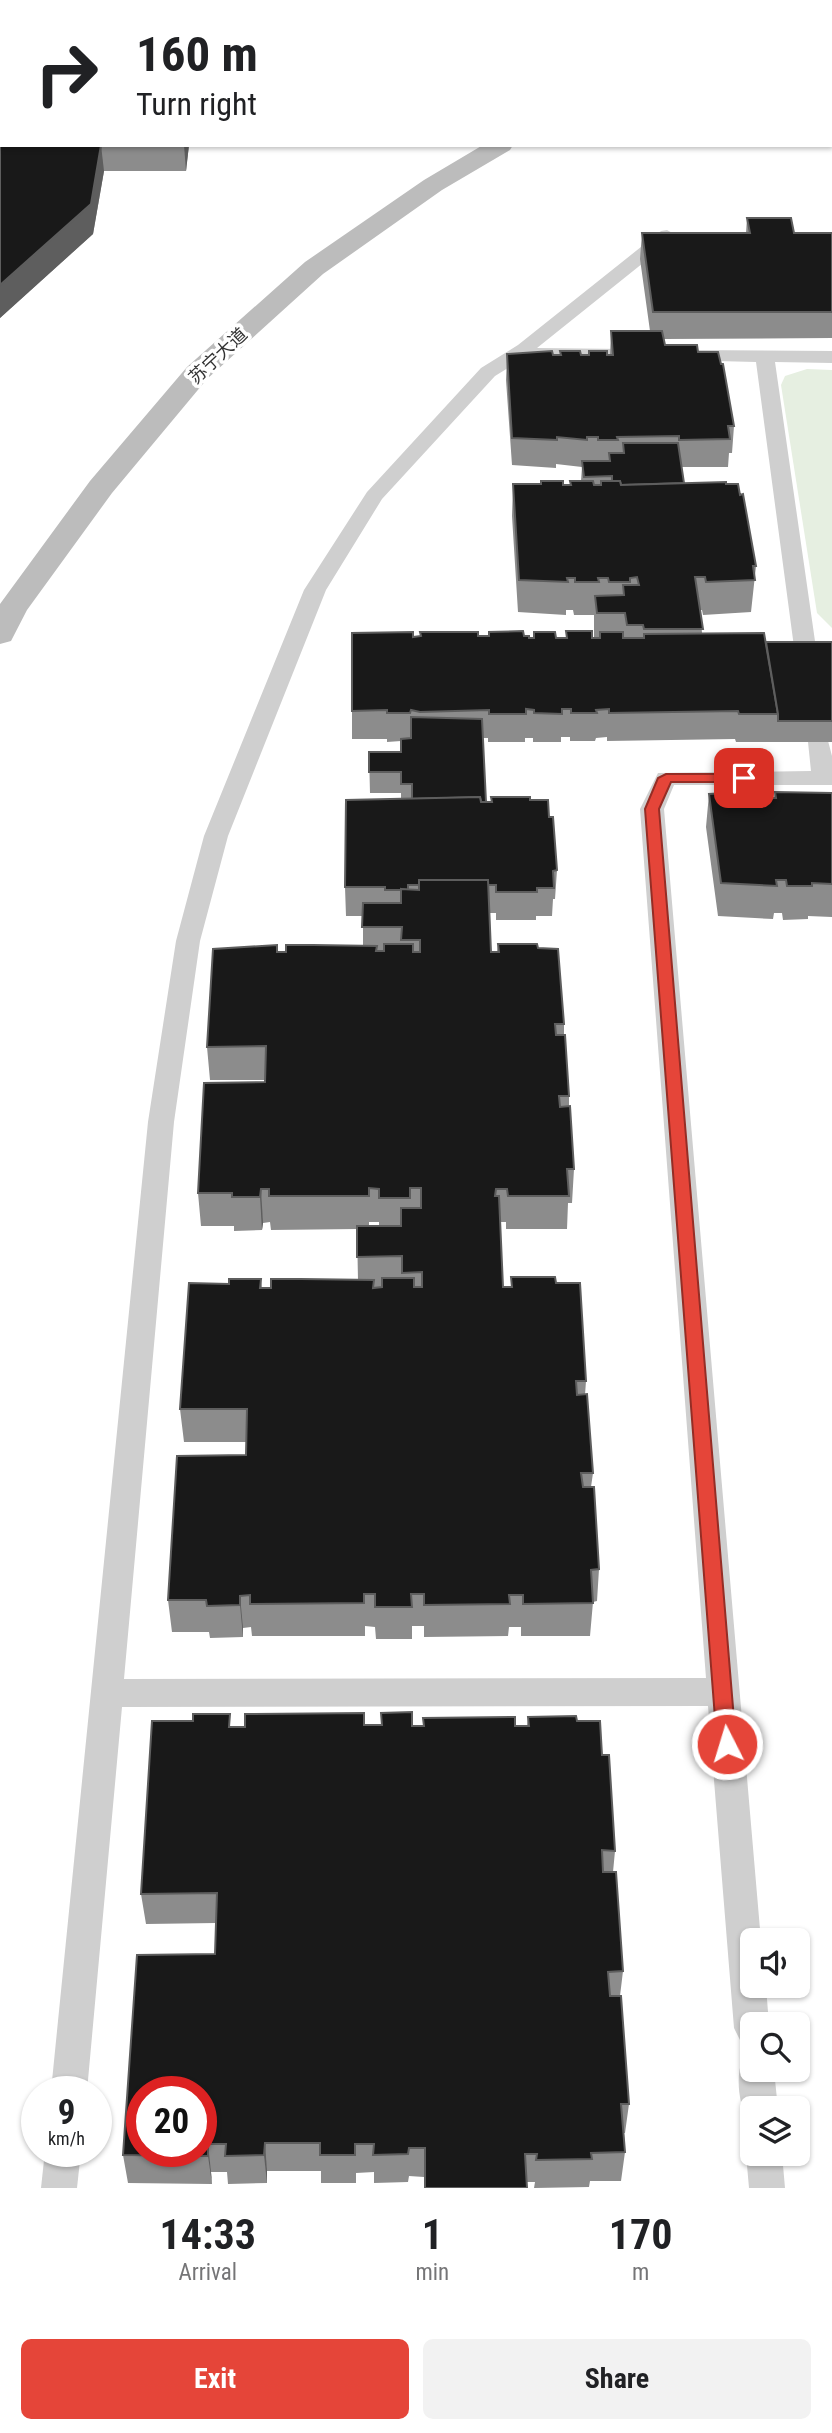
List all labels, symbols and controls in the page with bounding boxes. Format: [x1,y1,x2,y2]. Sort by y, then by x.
text: 160 m [136,26,258,83]
icon: right [21,28,112,119]
text: Turn right [136,85,257,123]
street label: 苏宁大道 [184,323,251,388]
pin [714,748,774,808]
icon: arrive [725,759,763,797]
position arrow [690,1707,764,1781]
map controls [740,1928,810,2166]
button: sound [740,1928,810,1998]
button: search [740,2012,810,2082]
speed limit sign: 20 [126,2076,217,2167]
text: 9 [58,2092,75,2133]
button: layers [740,2096,810,2166]
text: km/h [48,2128,85,2149]
text: 14:33 [160,2210,256,2259]
text: 1 [422,2210,443,2259]
text: 170 [609,2210,672,2259]
text: Arrival [178,2259,237,2286]
text: min [415,2259,449,2286]
text: m [632,2259,649,2286]
button: Exit [21,2339,409,2419]
button: Share [423,2339,811,2419]

